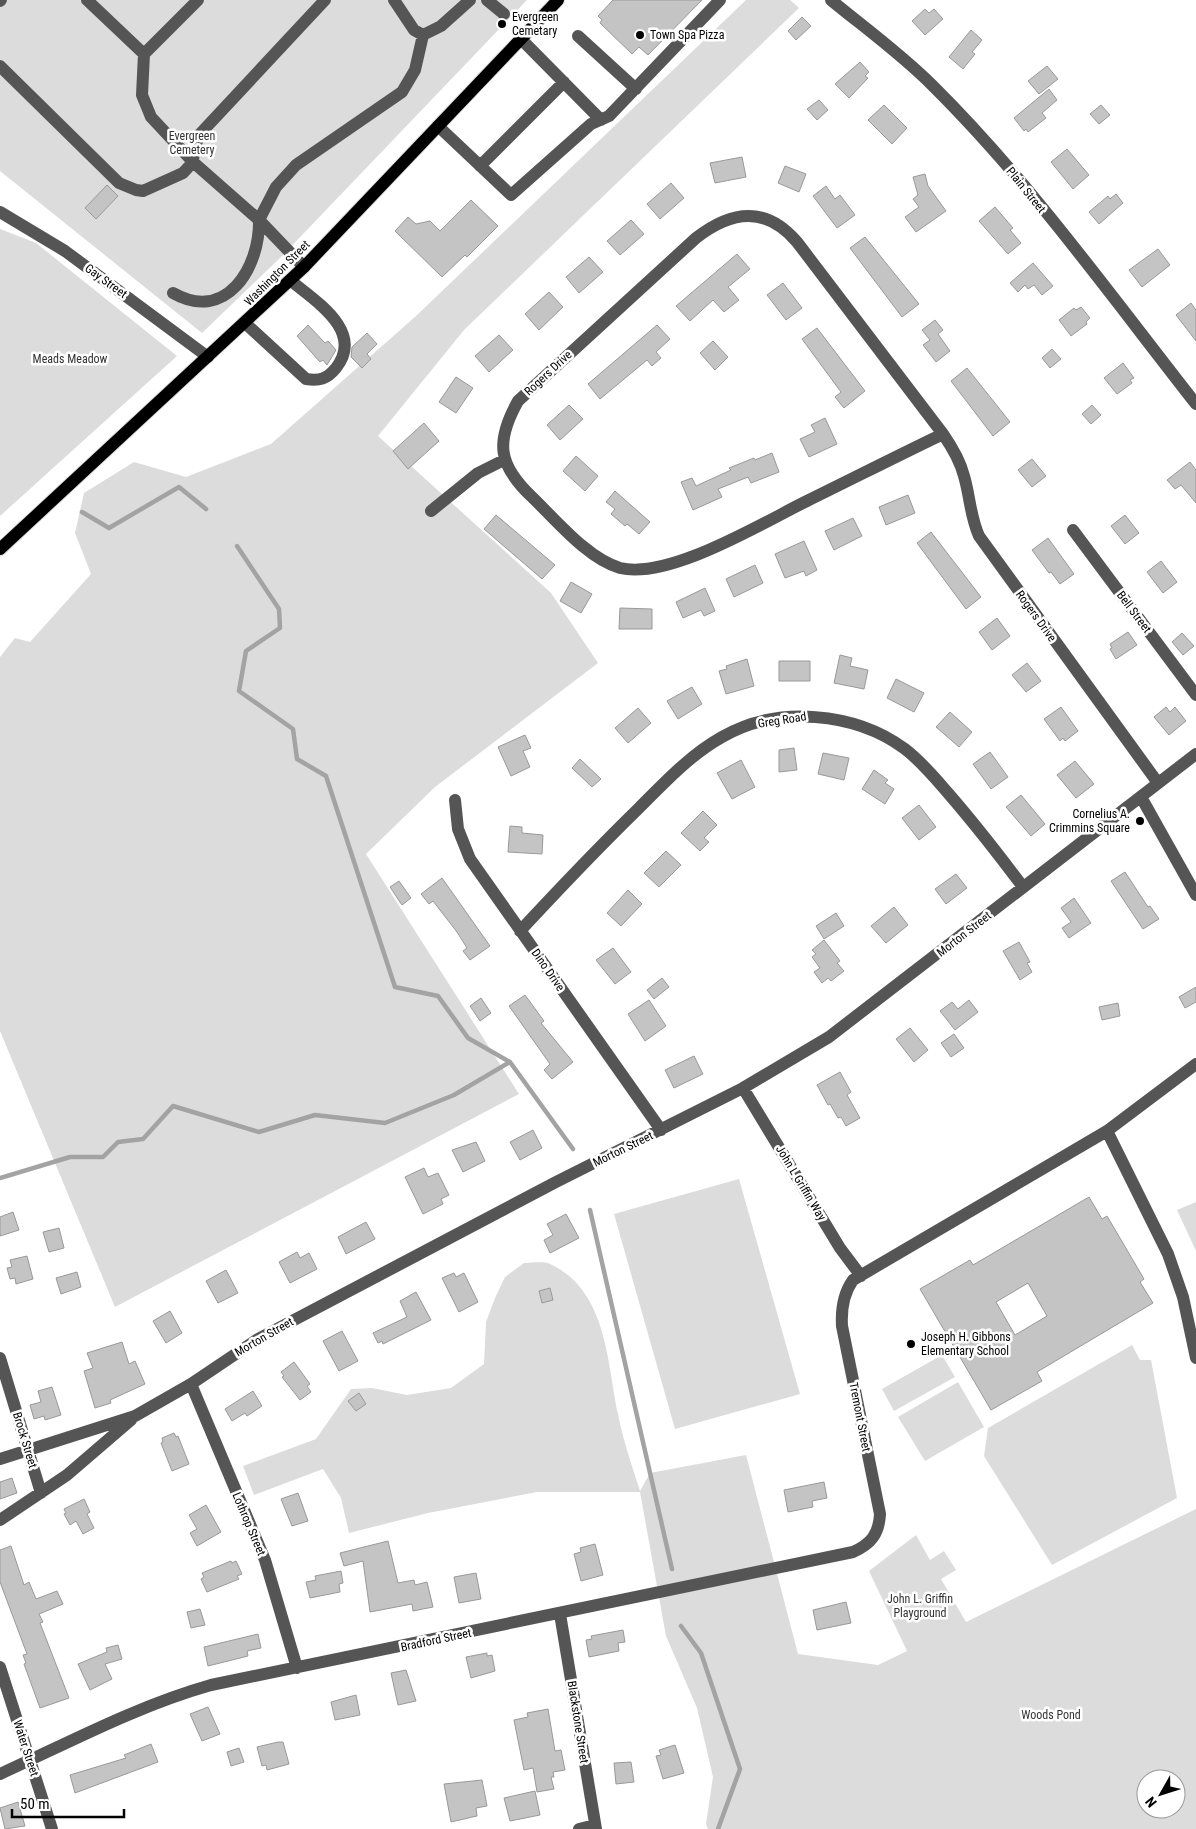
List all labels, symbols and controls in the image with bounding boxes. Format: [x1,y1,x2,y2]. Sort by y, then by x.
place label: Evergreen Cemetary [512,10,559,38]
marker: Evergreen Cemetary [496,18,508,30]
place label: Town Spa Pizza [650,28,725,42]
marker: Town Spa Pizza [634,29,646,41]
park label: Evergreen Cemetery [169,129,215,157]
street label: Plain Street [1003,164,1049,216]
street label: Washington Street [241,237,313,309]
street label: Gay Street [82,261,130,301]
street label: Rogers Drive [521,347,575,398]
park label: Meads Meadow [33,352,108,366]
street label: Rogers Drive [1013,588,1059,645]
street label: Bell Street [1114,588,1154,636]
street label: Greg Road [757,709,807,731]
place label: Cornelius A. Crimmins Square [1049,807,1130,835]
marker: Cornelius A. Crimmins Square [1134,815,1146,827]
street label: Morton Street [934,908,994,960]
street label: Dino Drive [528,946,568,994]
street label: Morton Street [591,1128,656,1170]
street label: John L Griffin Way [773,1143,829,1223]
street label: Morton Street [232,1314,296,1359]
place label: Joseph H. Gibbons Elementary School [921,1330,1011,1358]
marker: Joseph H. Gibbons Elementary School [905,1338,917,1350]
street label: Tremont Street [846,1381,874,1453]
street label: Brock Street [10,1410,40,1470]
street label: Lothrop Street [229,1490,269,1558]
park label: John L. Griffin Playground [887,1592,953,1620]
street label: Bradford Street [399,1626,473,1654]
street label: Blackstone Street [565,1680,591,1765]
park label: Woods Pond [1021,1708,1081,1722]
street label: Water Street [10,1718,42,1778]
north arrow [1136,1769,1186,1819]
scale bar [12,1786,125,1818]
text: N [1142,1794,1160,1811]
text: 50 m [20,1795,50,1813]

